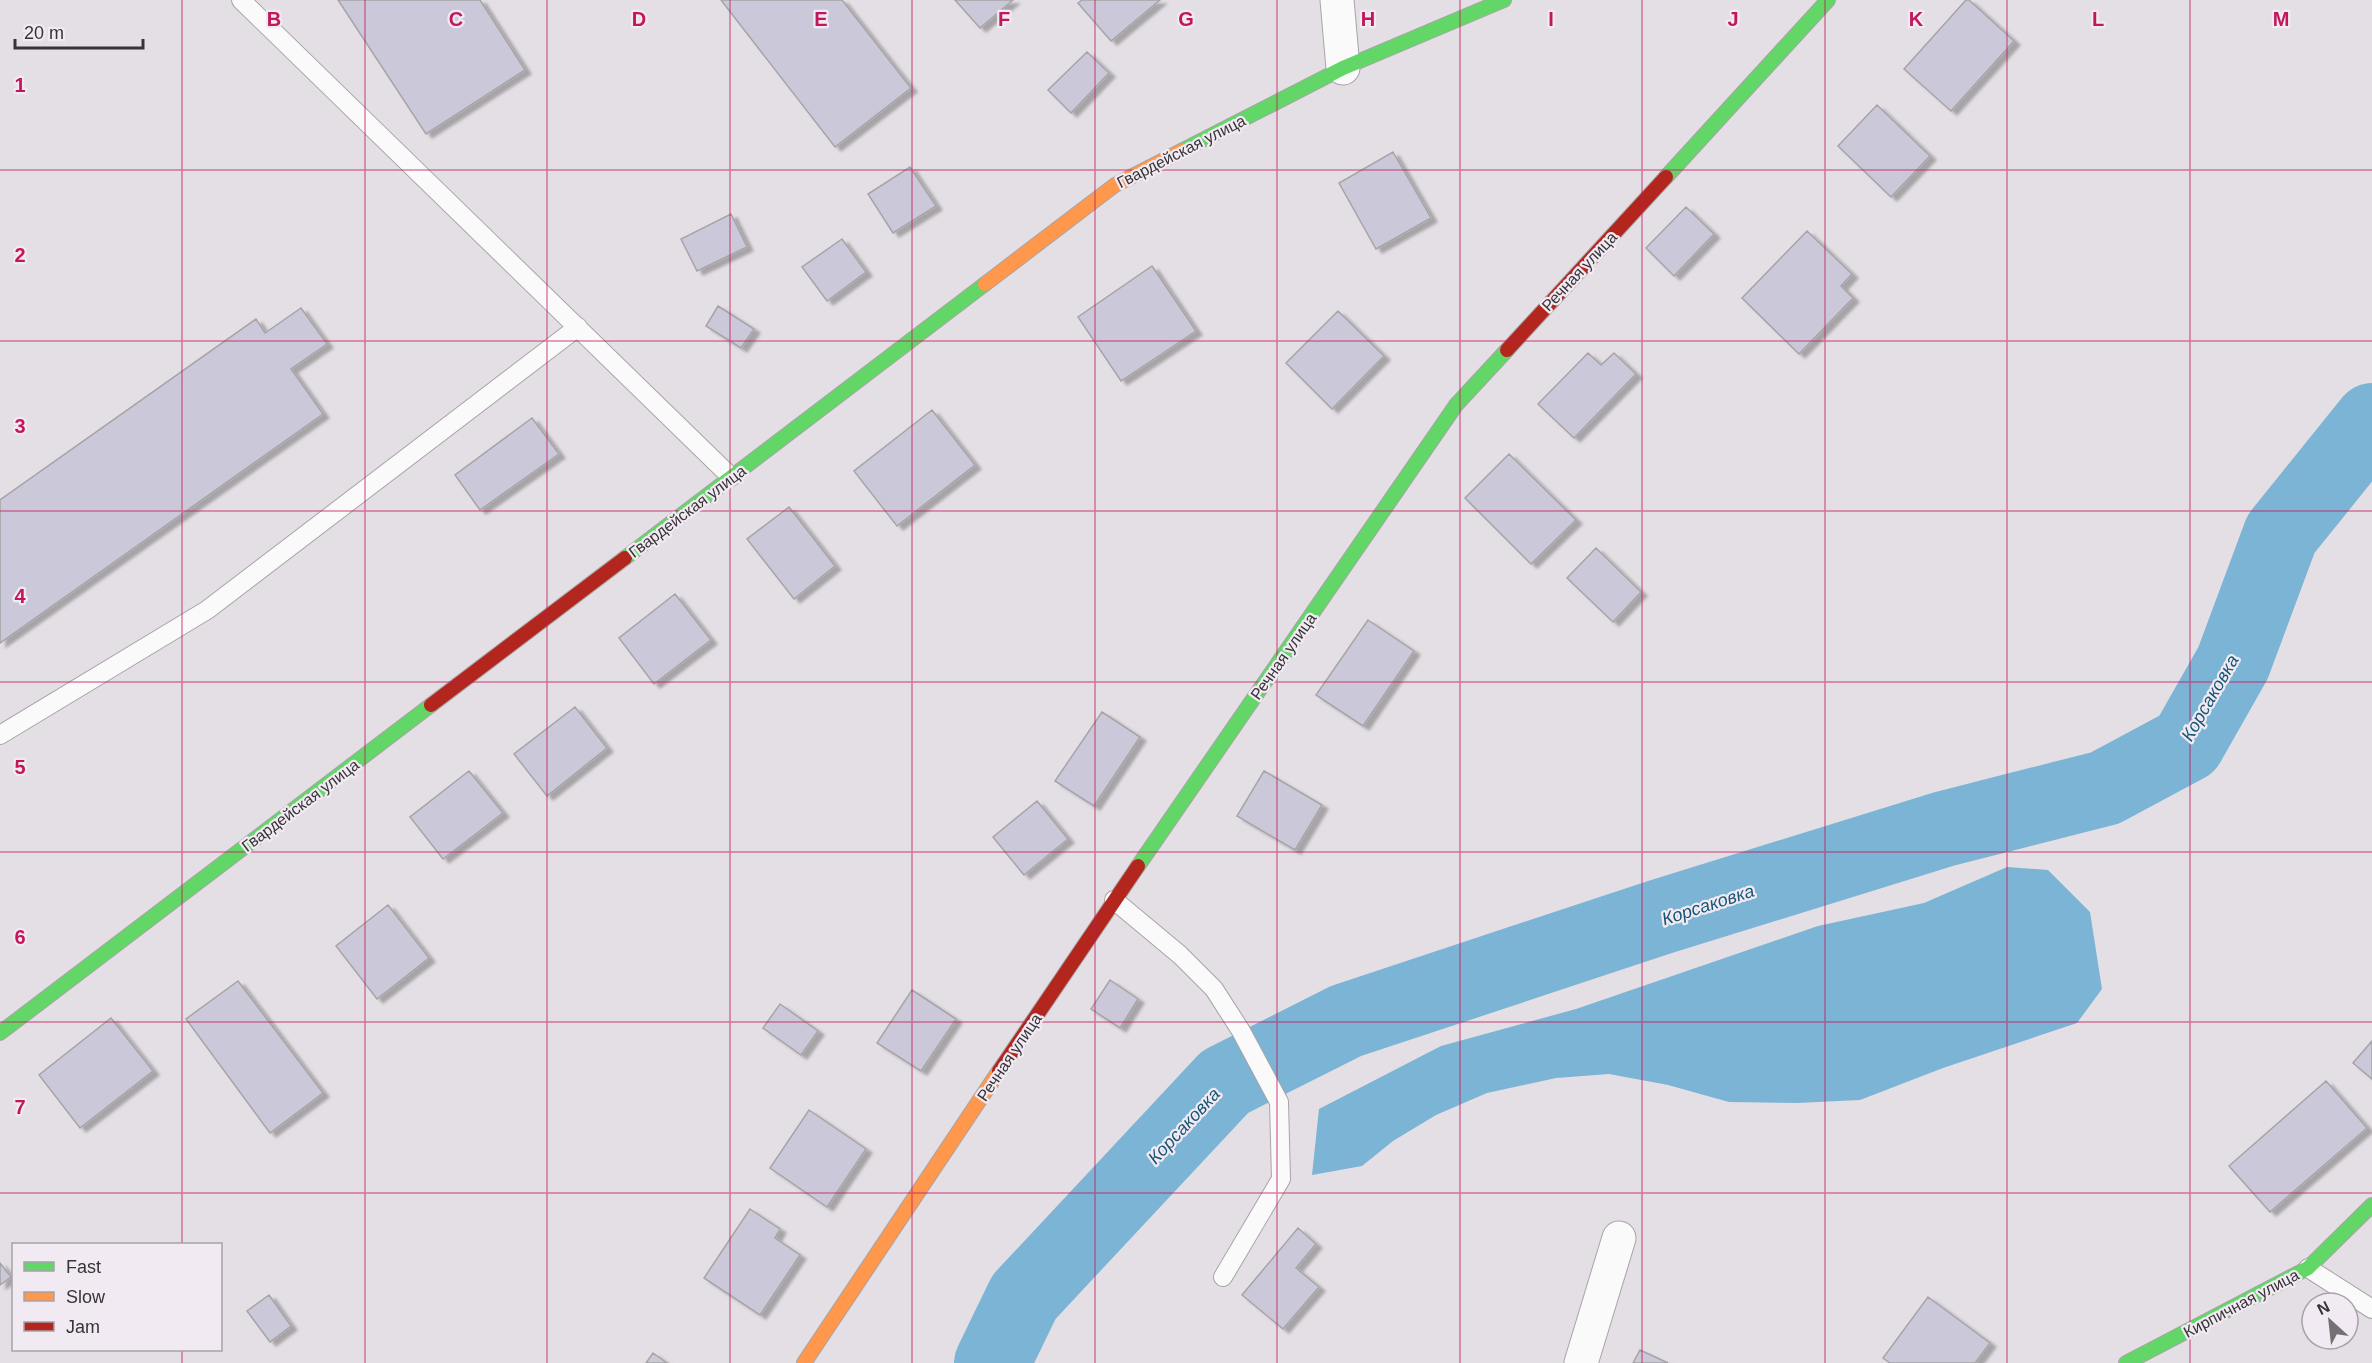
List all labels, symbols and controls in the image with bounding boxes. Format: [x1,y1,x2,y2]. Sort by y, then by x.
text: B [267,8,281,30]
text: C [449,8,463,30]
text: D [632,8,646,30]
text: E [814,8,828,30]
text: F [998,8,1010,30]
text: G [1178,8,1194,30]
text: H [1361,8,1375,30]
text: I [1548,8,1554,30]
text: J [1727,8,1739,30]
text: K [1909,8,1924,30]
text: L [2092,8,2104,30]
text: M [2273,8,2289,30]
scale bar [15,12,142,50]
text: 20 m [24,23,64,43]
text: 1 [14,74,26,96]
street label: Гвардейская улица [1114,112,1248,191]
street label: Речная улица [1539,228,1620,314]
text: 2 [14,244,26,266]
text: 3 [14,415,26,437]
street label: Гвардейская улица [625,462,749,561]
text: 4 [14,585,26,607]
street label: Речная улица [1247,610,1320,703]
water label: Корсаковка [2177,651,2243,745]
text: 5 [14,756,26,778]
street label: Гвардейская улица [238,756,362,855]
water label: Корсаковка [1659,881,1757,929]
text: 6 [14,926,26,948]
street label: Речная улица [974,1010,1045,1104]
water label: Корсаковка [1144,1084,1224,1168]
text: 7 [14,1096,26,1118]
legend [12,1243,222,1351]
text: Fast [66,1257,101,1277]
street label: Кирпичная улица [2181,1266,2302,1341]
text: Slow [66,1287,106,1307]
north arrow [2300,1291,2360,1351]
text: N [2314,1298,2332,1318]
text: Jam [66,1317,100,1337]

